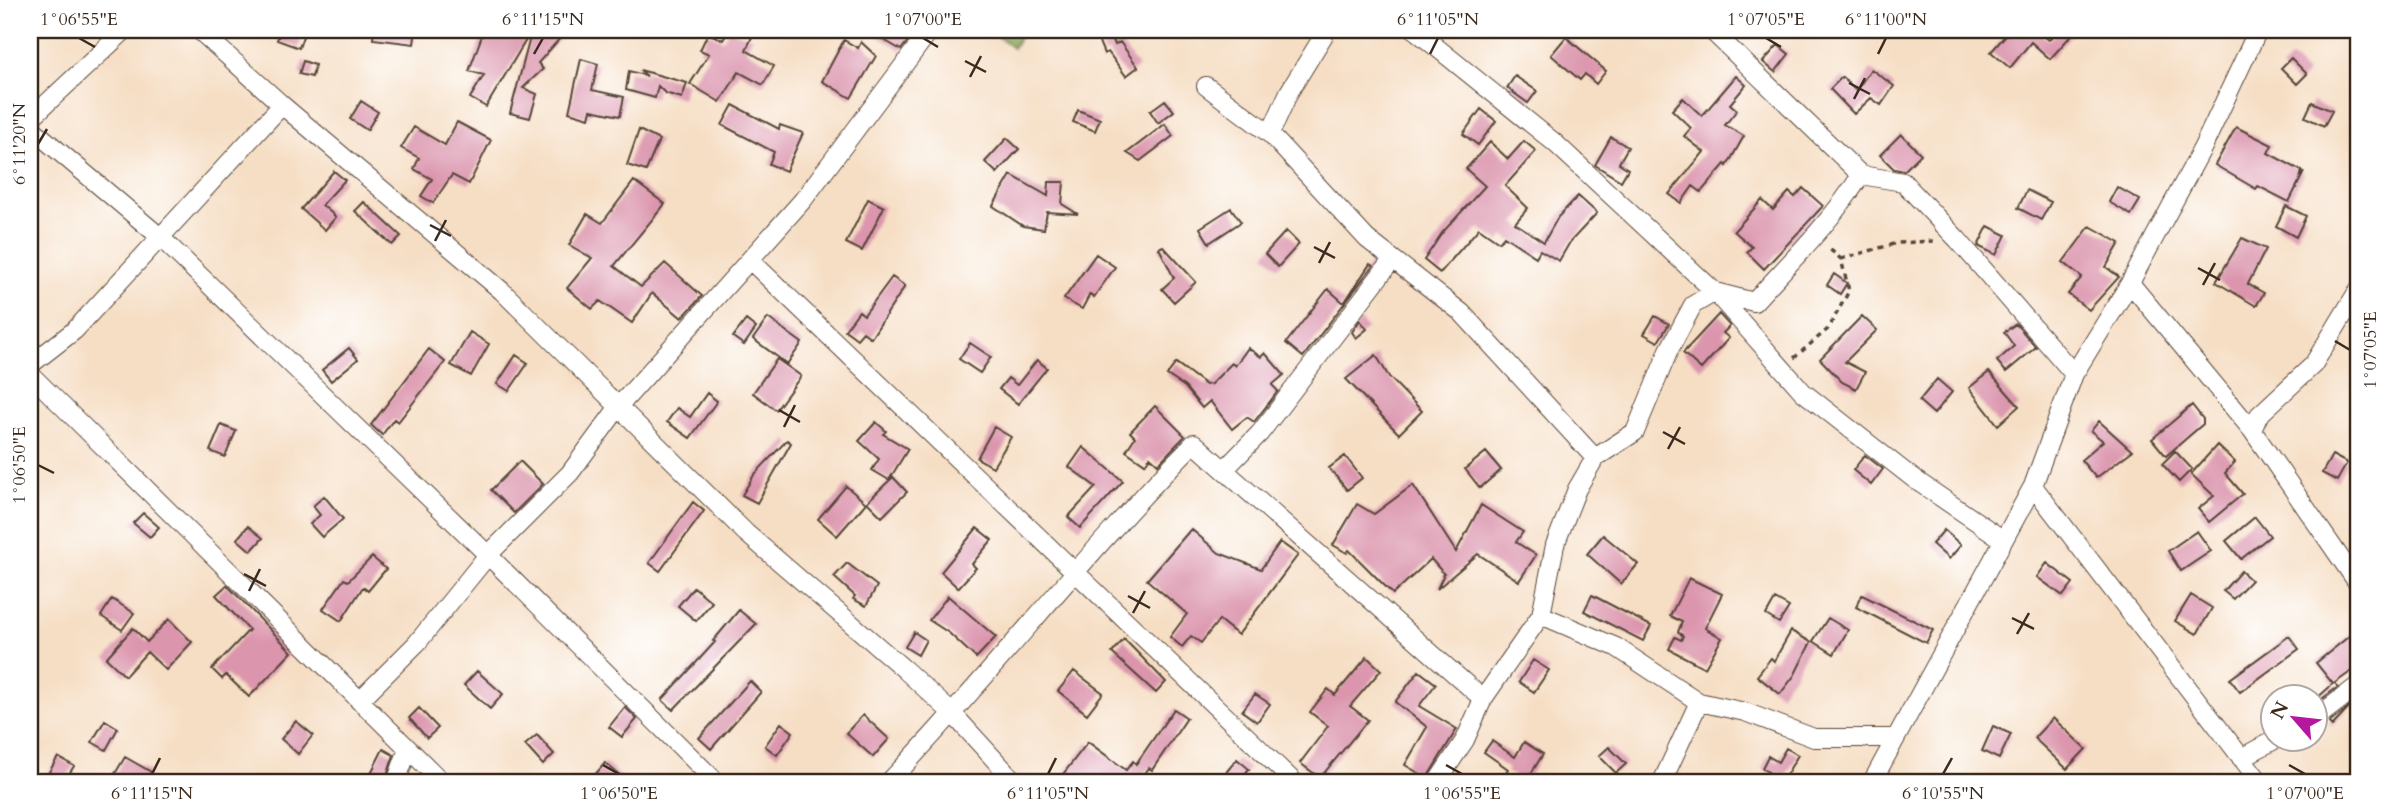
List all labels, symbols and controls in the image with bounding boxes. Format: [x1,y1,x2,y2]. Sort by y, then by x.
text: 1°06'55"E [40,7,118,32]
text: 6°11'15"N [502,7,585,32]
text: 1°07'00"E [884,7,962,32]
text: 6°11'05"N [1397,7,1480,32]
text: 1°07'05"E [1727,7,1805,32]
text: 6°11'00"N [1845,7,1928,32]
text: 6°11'20"N [7,102,32,185]
text: 1°07'05"E [2358,311,2383,389]
text: 1°06'50"E [7,426,32,504]
north arrow [2260,682,2330,752]
text: N [2265,697,2295,724]
text: 6°11'15"N [111,781,194,806]
text: 1°06'50"E [580,781,658,806]
text: 6°11'05"N [1007,781,1090,806]
text: 1°06'55"E [1423,781,1501,806]
text: 6°10'55"N [1902,781,1985,806]
text: 1°07'00"E [2266,781,2344,806]

